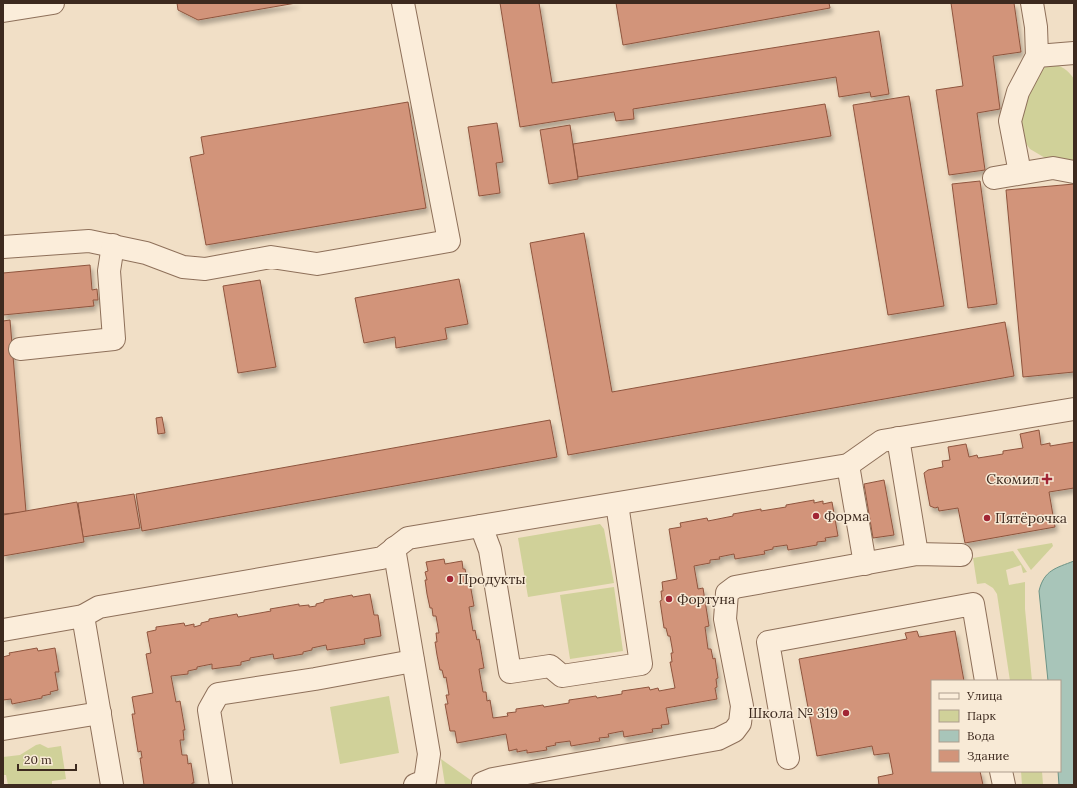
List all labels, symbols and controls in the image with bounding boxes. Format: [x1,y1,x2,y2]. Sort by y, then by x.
place label: Скомил [986,470,1039,488]
marker: Скомил [1042,474,1052,484]
place label: Форма [824,507,870,525]
place label: Пятёрочка [995,509,1067,527]
marker: Форма [811,511,821,521]
marker: Пятёрочка [982,513,992,523]
place label: Продукты [458,570,526,588]
marker: Продукты [445,574,455,584]
place label: Фортуна [677,590,735,608]
marker: Фортуна [664,594,674,604]
legend [931,680,1061,772]
text: Улица [966,688,1003,703]
place label: Школа № 319 [748,704,838,722]
marker: Школа № 319 [841,708,851,718]
text: Парк [967,708,996,723]
text: Вода [967,728,995,743]
scale bar [18,746,76,772]
text: Здание [967,748,1010,763]
text: 20 m [24,752,52,767]

